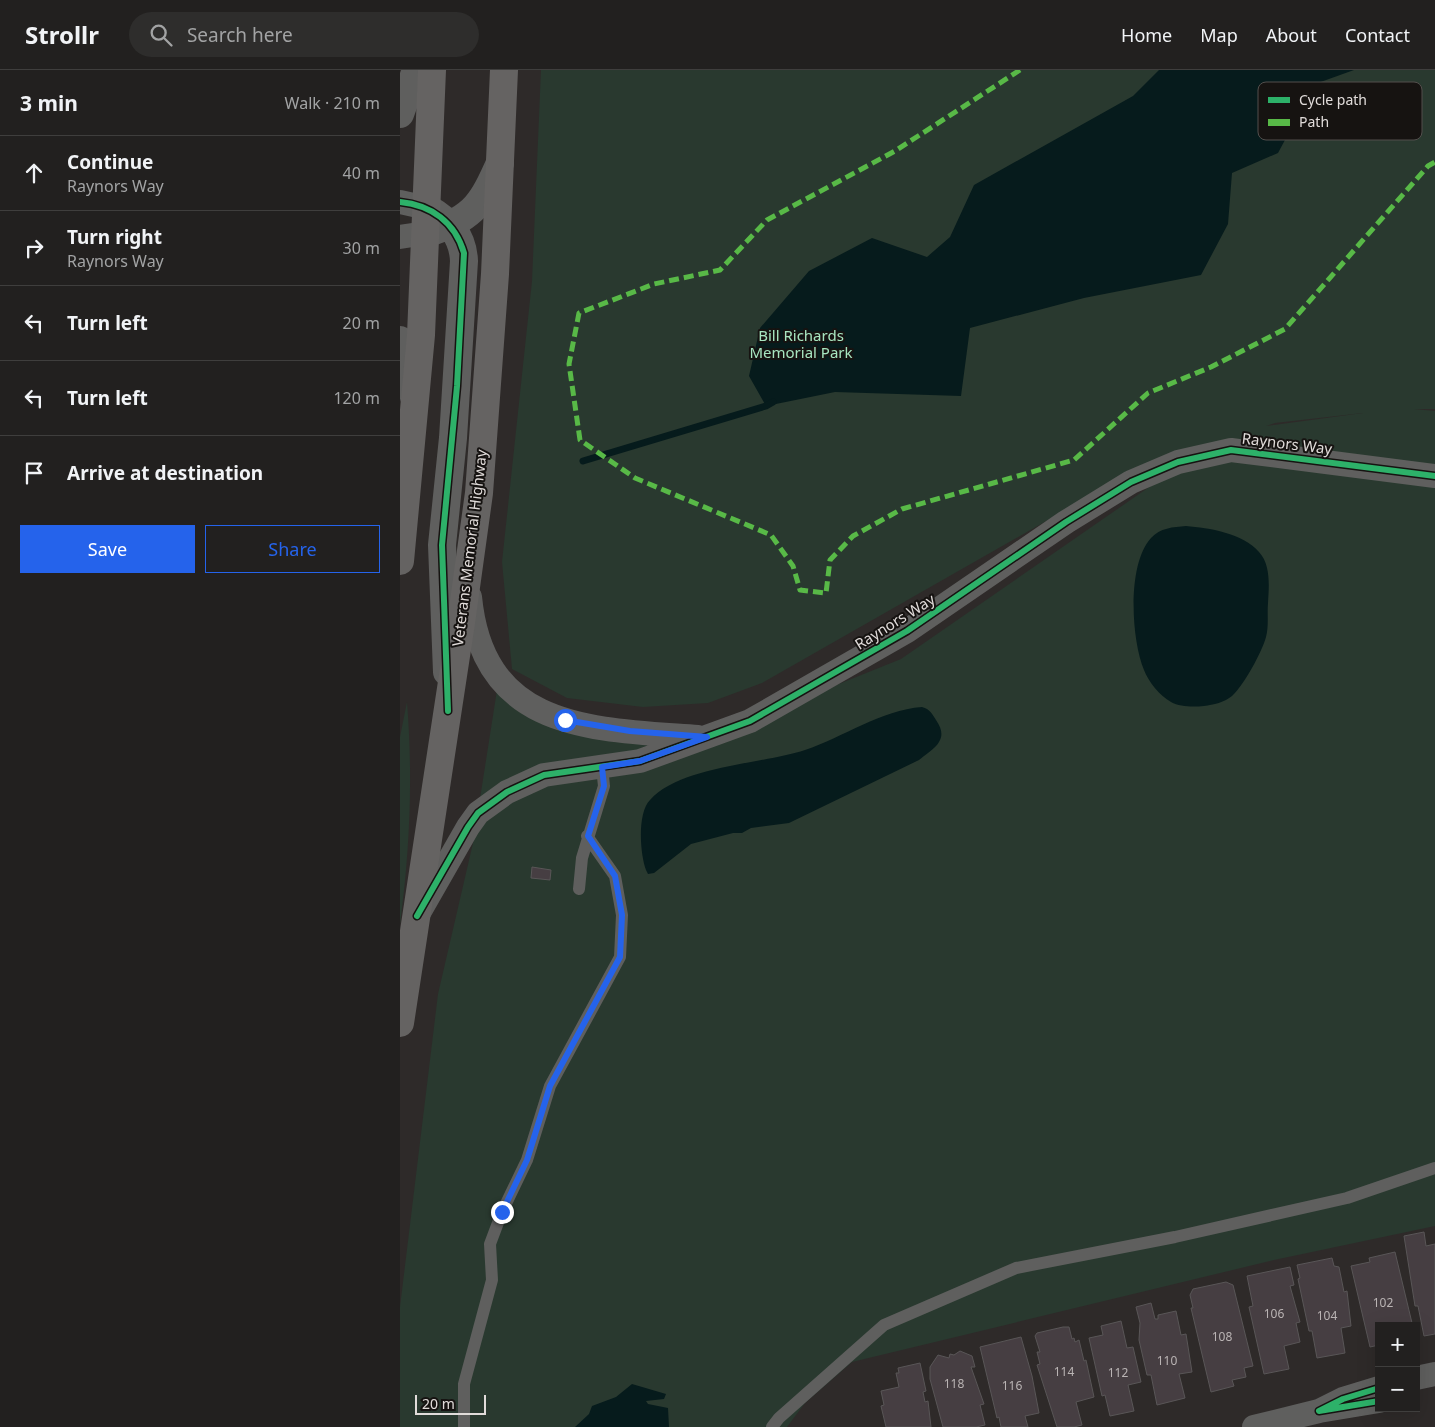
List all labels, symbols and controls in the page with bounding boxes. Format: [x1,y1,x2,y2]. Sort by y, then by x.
search box [129,12,479,57]
text: Strollr [25,18,99,51]
icon: search [147,21,175,49]
text: Search here [187,22,293,48]
text: Home [1121,23,1172,47]
text: Map [1200,23,1238,47]
text: About [1266,23,1317,47]
text: Contact [1345,23,1410,47]
legend [1258,82,1422,140]
text: 3 min [20,89,78,117]
text: Cycle path [1299,90,1367,109]
text: Walk · 210 m [285,92,380,114]
text: Path [1299,112,1329,131]
text: Continue [67,149,153,175]
icon: ahead [20,159,48,187]
text: 40 m [343,162,380,184]
text: Raynors Way [67,175,164,197]
text: Turn right [67,224,162,250]
icon: right [20,234,48,262]
text: 30 m [343,237,380,259]
text: Raynors Way [67,250,164,272]
icon: left [20,309,48,337]
text: Turn left [67,310,148,336]
text: 20 m [343,312,380,334]
park label: Bill Richards Memorial Park [749,325,853,362]
icon: left [20,384,48,412]
text: Turn left [67,385,148,411]
text: 120 m [333,387,380,409]
street label: Raynors Way [1241,428,1334,459]
street label: Veterans Memorial Highway [447,448,491,648]
icon: arrive [20,459,48,487]
text: Arrive at destination [67,460,263,486]
button: Save [20,525,195,573]
button: Share [205,525,380,573]
street label: Raynors Way [851,588,939,654]
route start [554,709,577,732]
route end [491,1201,514,1224]
house number: 102 [1373,1294,1393,1311]
house number: 106 [1264,1305,1284,1322]
house number: 104 [1317,1307,1337,1324]
map controls [1375,1322,1420,1412]
button: + [1375,1322,1420,1367]
house number: 108 [1212,1328,1232,1345]
house number: 110 [1157,1352,1177,1369]
house number: 114 [1054,1363,1074,1380]
house number: 112 [1108,1364,1128,1381]
button: − [1375,1367,1420,1412]
house number: 118 [944,1375,964,1392]
house number: 116 [1002,1377,1022,1394]
scale bar [415,1392,486,1415]
text: 20 m [422,1394,455,1413]

